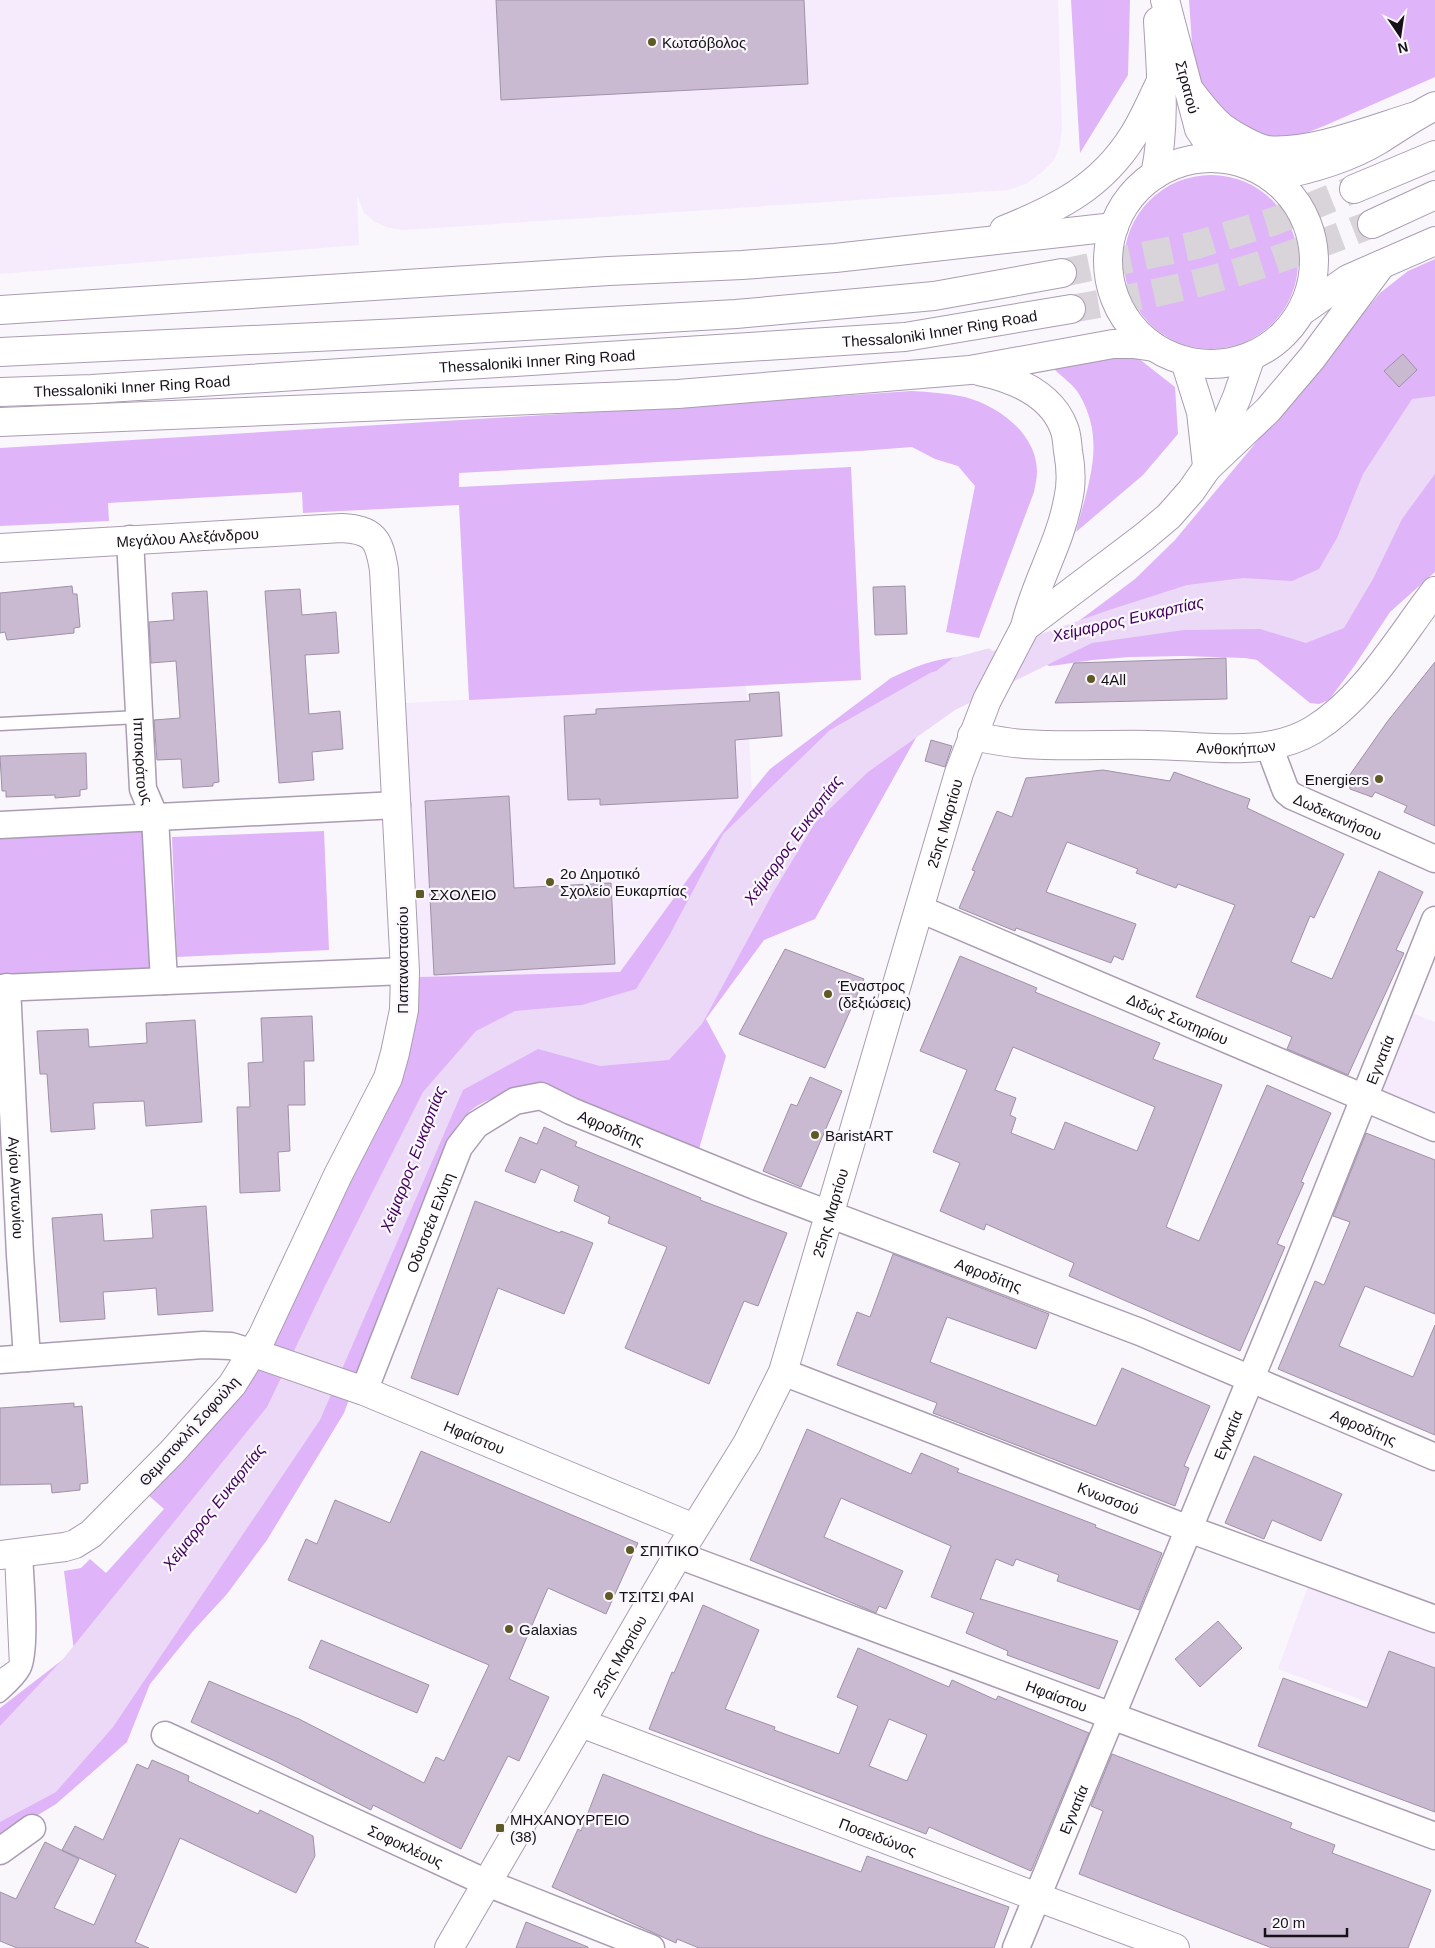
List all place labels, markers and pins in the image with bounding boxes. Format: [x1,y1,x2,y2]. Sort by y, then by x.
place label: Κωτσόβολος [662,34,746,51]
marker: Κωτσόβολος [646,36,658,48]
place label: 4All [1101,671,1126,688]
marker: 4All [1085,673,1097,685]
place label: Energiers [1305,771,1369,788]
marker: Energiers [1373,773,1385,785]
place label: 2ο Δημοτικό Σχολείο Ευκαρπίας [560,865,687,899]
marker: 2ο Δημοτικό Σχολείο Ευκαρπίας [544,876,556,888]
place label: ΣΧΟΛΕΙΟ [430,886,497,903]
marker: ΣΧΟΛΕΙΟ [414,888,426,900]
place label: Έναστρος (δεξιώσεις) [837,977,911,1011]
marker: Έναστρος (δεξιώσεις) [822,988,834,1000]
place label: BaristART [825,1127,893,1144]
marker: BaristART [809,1129,821,1141]
place label: ΣΠΙΤΙΚΟ [640,1542,699,1559]
marker: ΣΠΙΤΙΚΟ [624,1544,636,1556]
place label: ΤΣΙΤΣΙ ΦΑΙ [619,1588,694,1605]
marker: ΤΣΙΤΣΙ ΦΑΙ [603,1590,615,1602]
place label: Galaxias [519,1621,577,1638]
marker: Galaxias [503,1623,515,1635]
place label: ΜΗΧΑΝΟΥΡΓΕΙΟ (38) [510,1811,629,1845]
marker: ΜΗΧΑΝΟΥΡΓΕΙΟ (38) [494,1822,506,1834]

